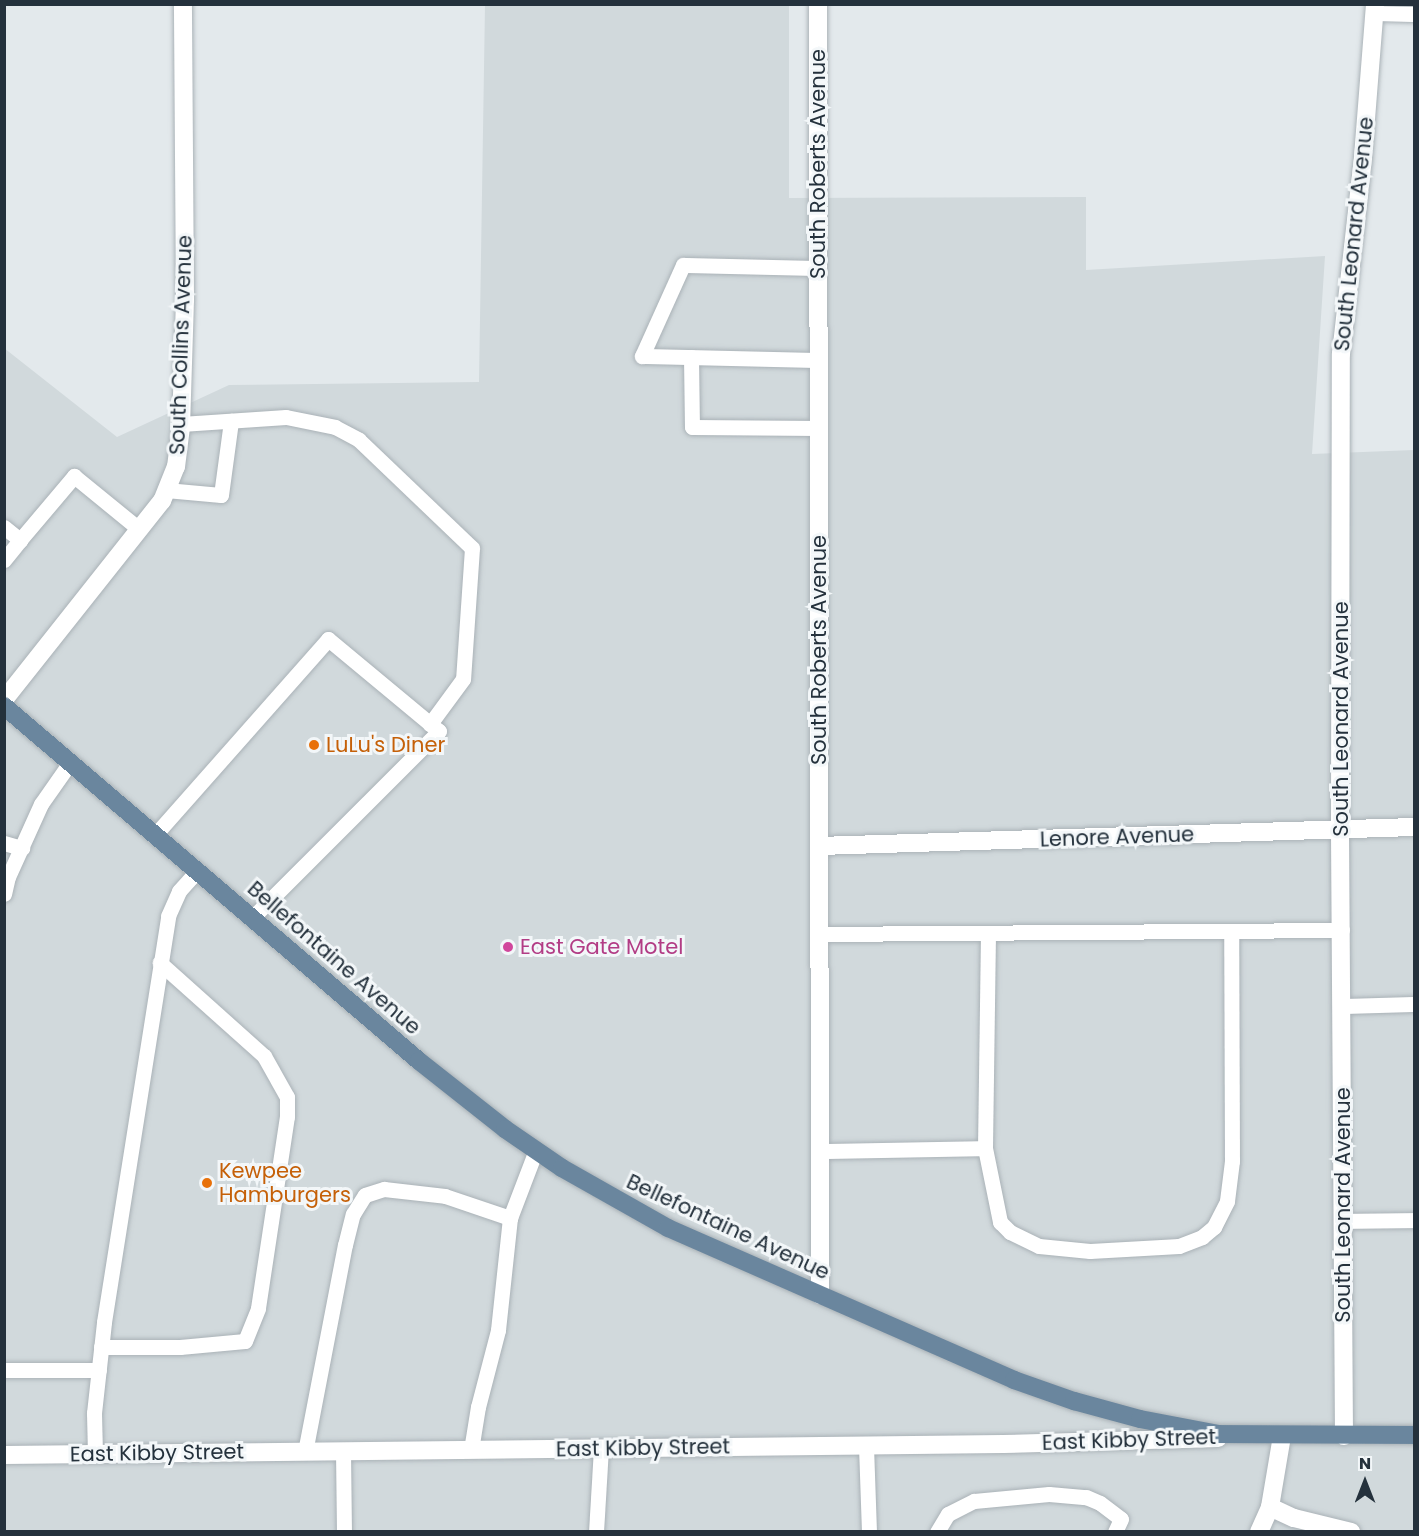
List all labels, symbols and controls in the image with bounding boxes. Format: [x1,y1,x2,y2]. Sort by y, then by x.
street label: South Roberts Avenue [805,49,831,279]
street label: South Leonard Avenue [1329,116,1379,352]
street label: South Collins Avenue [165,235,197,455]
street label: South Roberts Avenue [806,535,832,765]
street label: South Leonard Avenue [1328,601,1354,837]
place label: LuLu's Diner [326,732,445,758]
marker: LuLu's Diner [307,738,321,752]
street label: Lenore Avenue [1039,822,1195,852]
street label: Bellefontaine Avenue [242,876,426,1040]
place label: East Gate Motel [520,934,683,960]
marker: East Gate Motel [501,940,515,954]
street label: South Leonard Avenue [1330,1087,1356,1323]
place label: Kewpee Hamburgers [219,1158,351,1208]
street label: Bellefontaine Avenue [623,1169,833,1285]
marker: Kewpee Hamburgers [200,1176,214,1190]
street label: East Kibby Street [1041,1424,1217,1456]
street label: East Kibby Street [556,1434,730,1462]
street label: East Kibby Street [70,1439,244,1467]
north arrow [1335,1452,1395,1512]
text: N [1359,1452,1371,1475]

